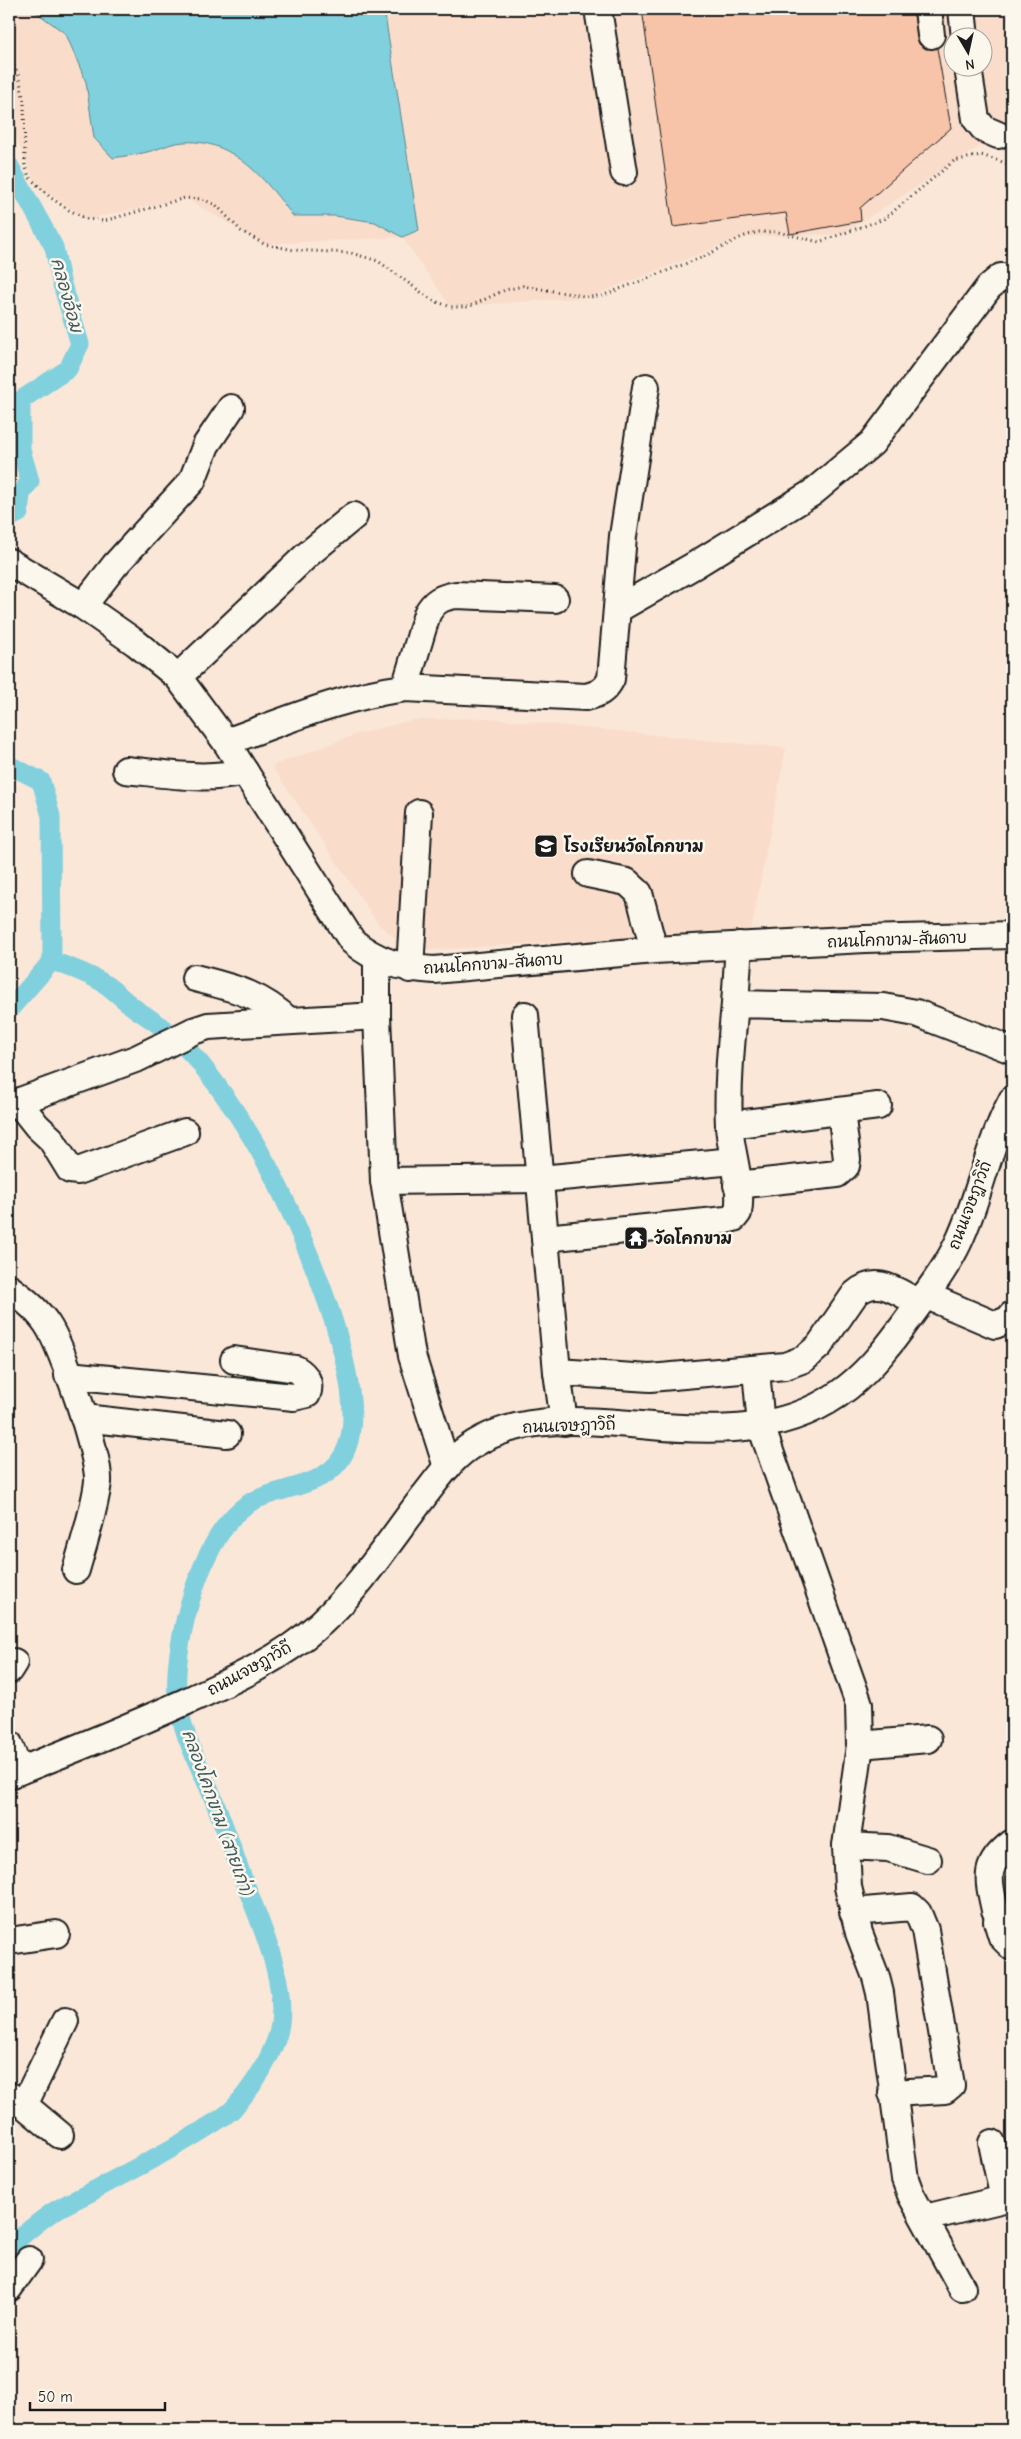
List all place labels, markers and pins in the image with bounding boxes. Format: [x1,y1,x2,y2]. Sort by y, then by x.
school or university icon: โรงเรียนวัดโคกขาม [533,833,559,859]
place label: โรงเรียนวัดโคกขาม [563,835,703,856]
temple icon: วัดโคกขาม [623,1225,649,1251]
place label: วัดโคกขาม [654,1227,732,1248]

